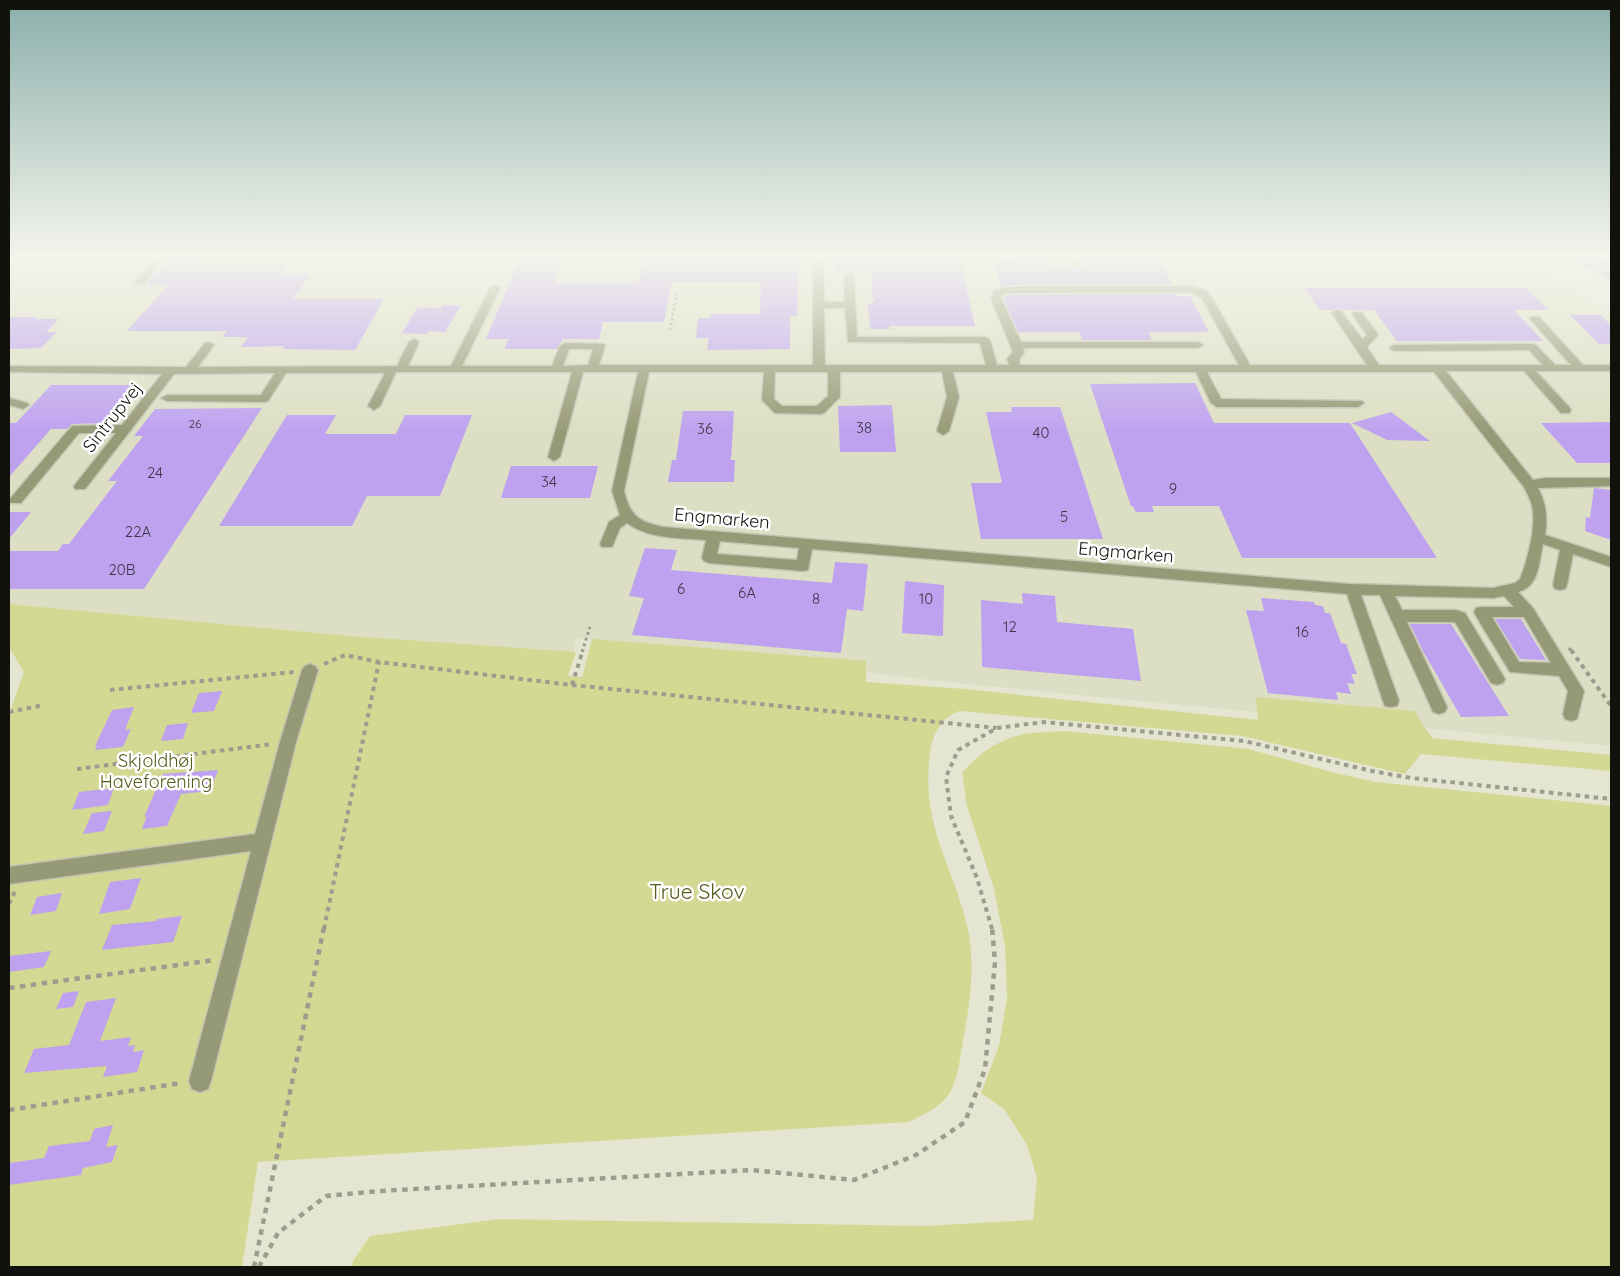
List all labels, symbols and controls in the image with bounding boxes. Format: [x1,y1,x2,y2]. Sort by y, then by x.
street label: Sintrupvej [77,377,147,457]
house number: 26 [188,416,202,431]
house number: 38 [856,418,872,437]
house number: 36 [697,419,713,438]
house number: 40 [1033,423,1049,442]
house number: 24 [147,463,163,482]
house number: 34 [541,472,557,491]
house number: 9 [1169,479,1177,498]
street label: Engmarken [673,502,771,534]
house number: 5 [1060,507,1068,526]
house number: 22A [125,522,151,541]
street label: Engmarken [1077,536,1175,568]
house number: 20B [108,560,136,579]
house number: 6 [677,579,685,598]
house number: 6A [738,583,756,602]
house number: 8 [812,589,820,608]
house number: 10 [919,589,933,608]
house number: 12 [1003,617,1017,636]
house number: 16 [1295,622,1309,641]
park label: Skjoldhøj Haveforening [100,749,212,793]
park label: True Skov [649,878,745,904]

